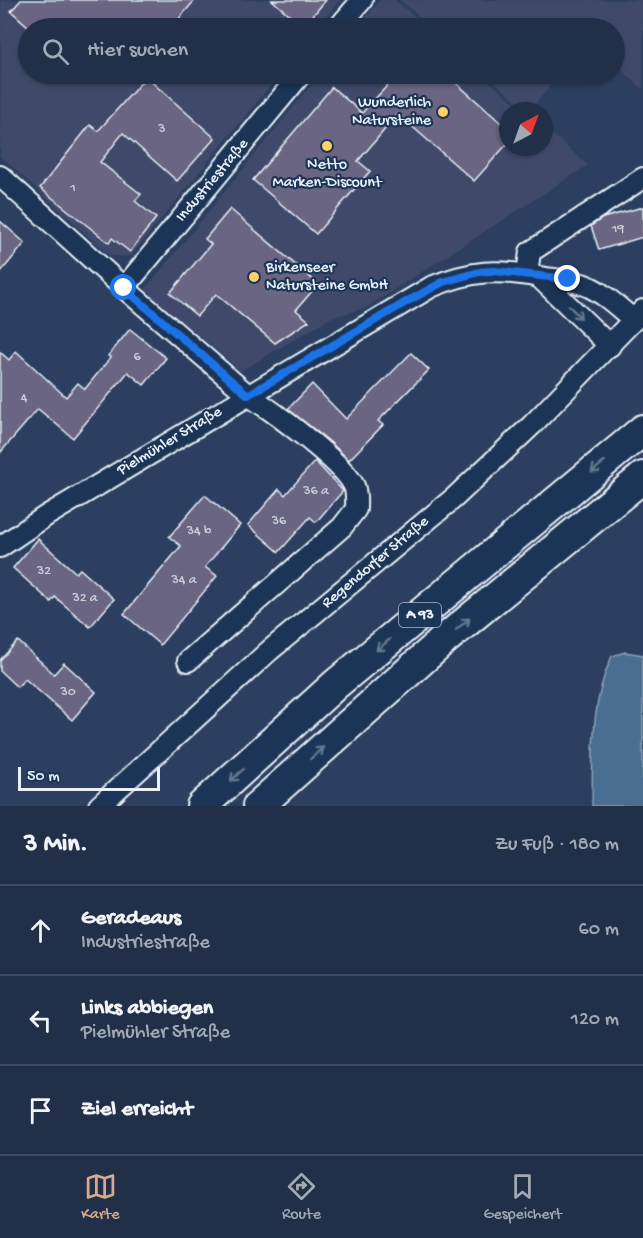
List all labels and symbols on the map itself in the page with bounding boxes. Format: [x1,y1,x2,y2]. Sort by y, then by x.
place label: Wunderlich Natursteine [352,94,432,131]
north arrow [499,102,553,156]
marker: Wunderlich Natursteine [436,105,450,119]
house number: 3 [157,121,166,138]
street label: Industriestraße [173,135,254,227]
marker: Netto Marken-Discount [320,139,334,153]
place label: Netto Marken-Discount [273,156,383,193]
house number: 1 [69,180,76,197]
house number: 19 [611,221,624,238]
place label: Birkenseer Natursteine GmbH [265,259,389,296]
route end [554,265,580,291]
marker: Birkenseer Natursteine GmbH [247,270,261,284]
route start [110,274,136,300]
one-way arrow [568,304,583,319]
house number: 6 [133,349,141,366]
house number: 4 [21,390,28,407]
street label: Pielmühler Straße [113,403,227,481]
one-way arrow [590,461,606,474]
house number: 36 a [302,483,330,500]
street label: Regendorfer Straße [319,512,434,613]
house number: 36 [271,513,287,530]
house number: 34 b [186,523,212,540]
house number: 32 [36,563,51,580]
house number: 34 a [171,572,198,589]
house number: 32 a [71,590,99,607]
road number: A 93 [399,603,441,627]
one-way arrow [455,617,470,631]
one-way arrow [375,639,391,652]
house number: 30 [59,684,76,701]
one-way arrow [309,746,324,760]
scale bar [18,764,160,792]
one-way arrow [230,767,245,781]

